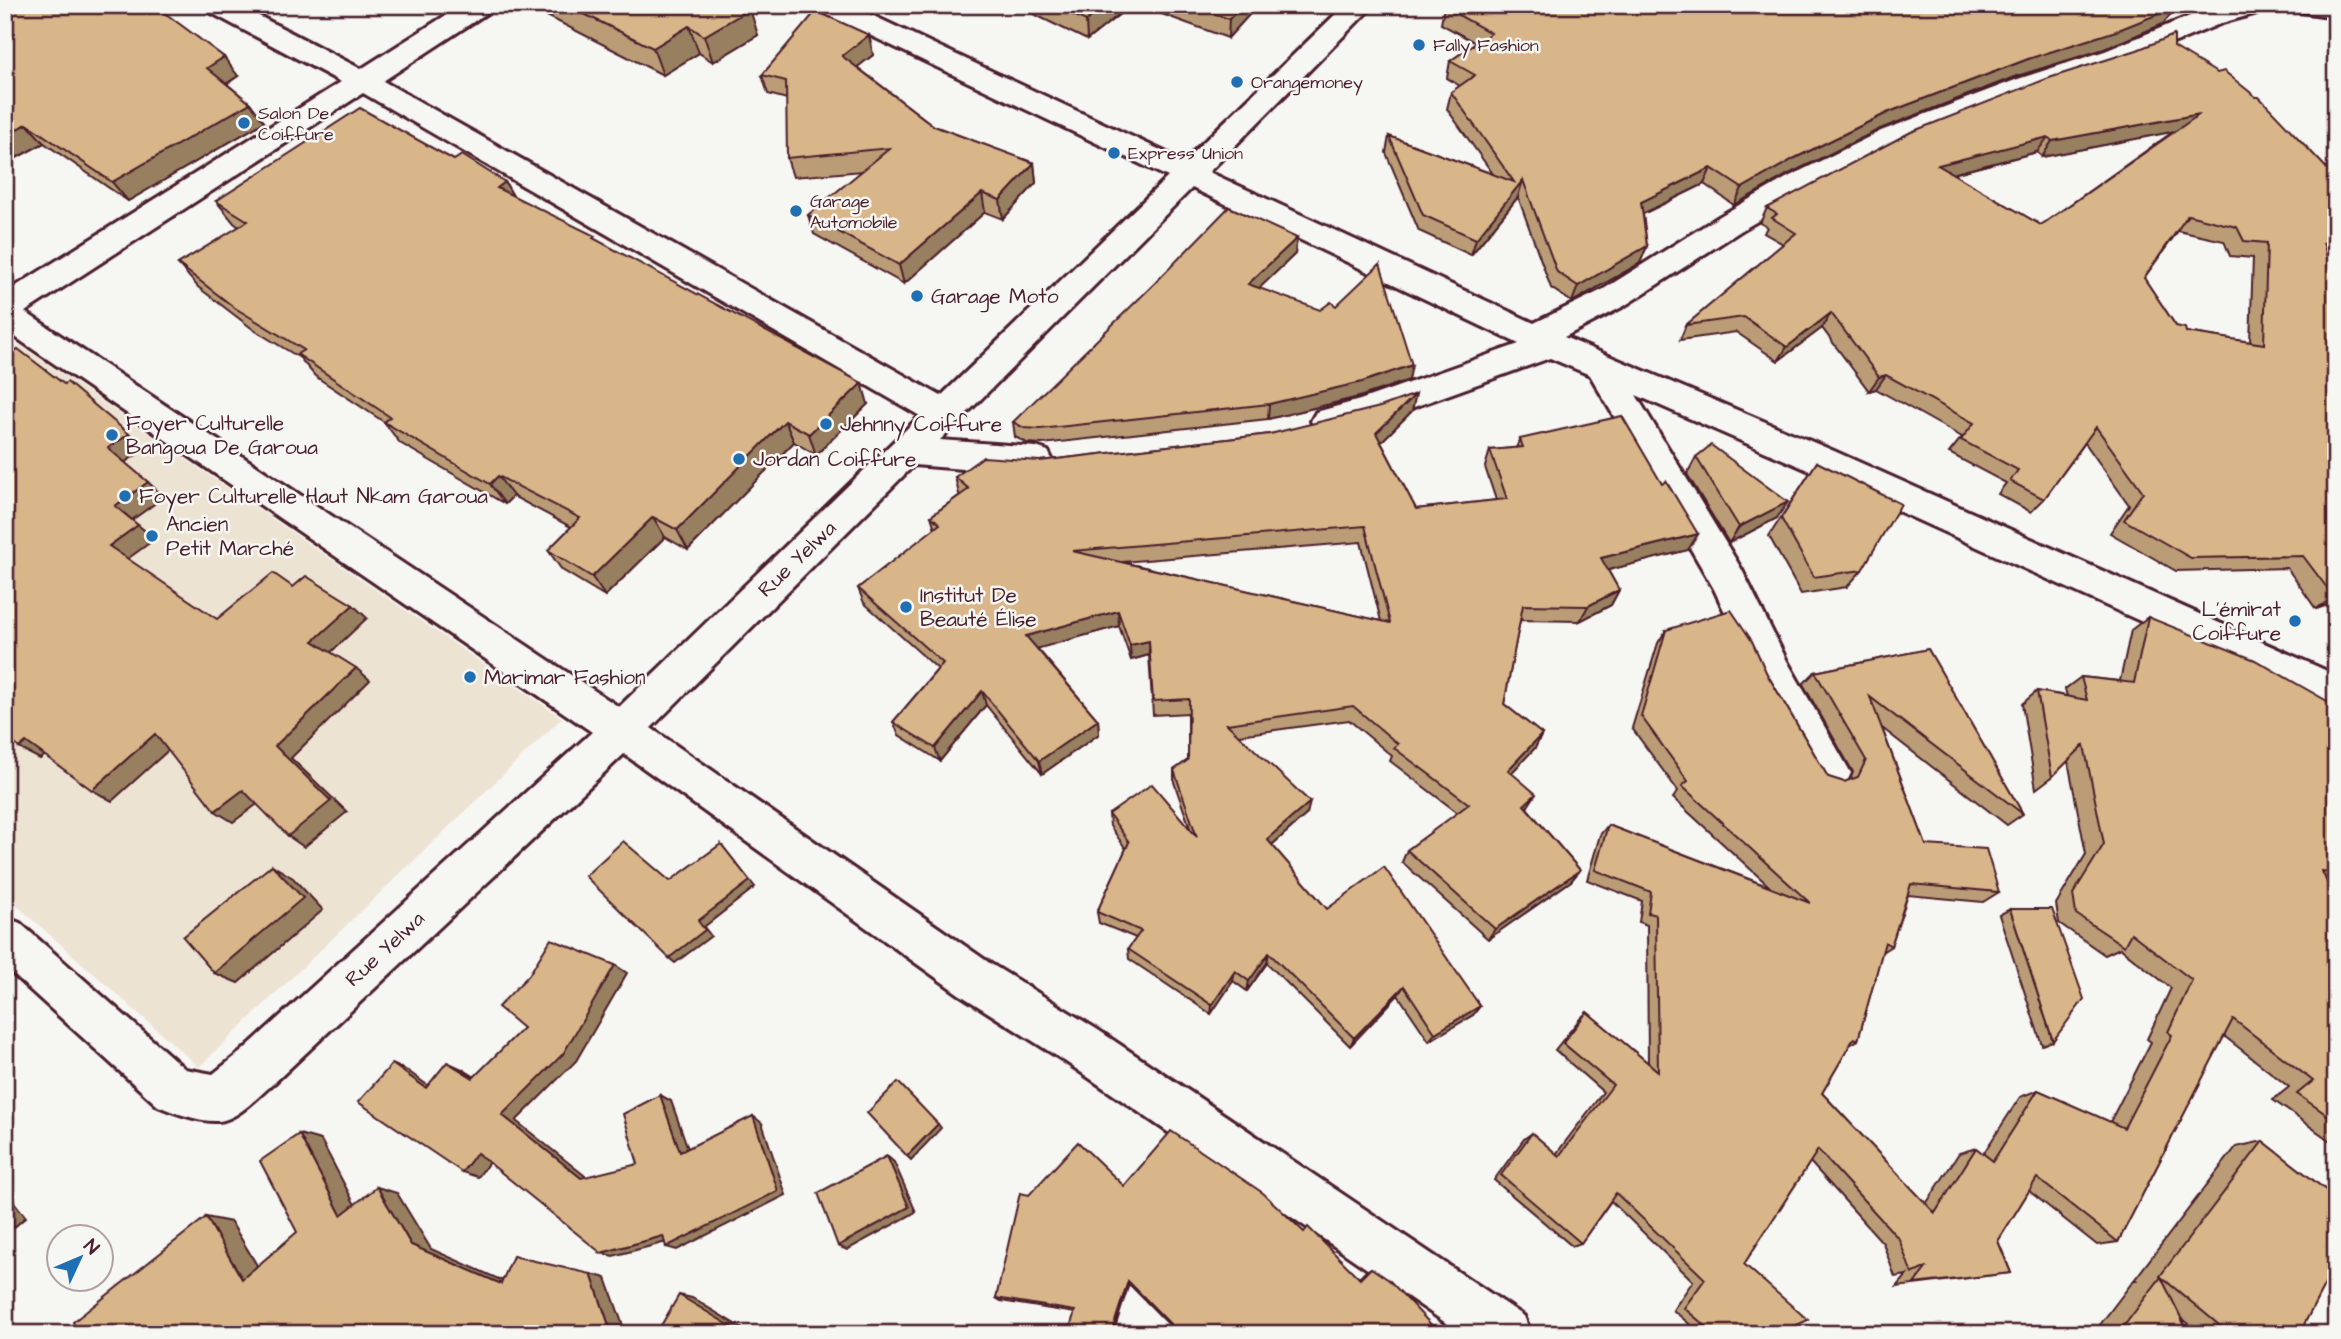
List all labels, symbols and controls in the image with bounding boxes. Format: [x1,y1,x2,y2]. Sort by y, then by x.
place label: Fally Fashion [1433,33,1539,59]
marker: Fally Fashion [1411,37,1427,53]
place label: Orangemoney [1251,70,1363,96]
marker: Orangemoney [1229,74,1245,90]
place label: Salon De Coiffure [258,101,334,147]
marker: Salon De Coiffure [236,115,252,131]
place label: Express Union [1128,141,1243,166]
marker: Express Union [1106,145,1122,161]
place label: Garage Automobile [810,189,898,235]
marker: Garage Automobile [788,203,804,219]
place label: Garage Moto [931,282,1059,313]
marker: Garage Moto [909,288,925,304]
place label: Foyer Culturelle Bangoua De Garoua [126,409,318,464]
place label: Jehnny Coiffure [840,410,1002,441]
marker: Jehnny Coiffure [818,416,834,432]
marker: Foyer Culturelle Bangoua De Garoua [104,427,120,443]
place label: Jordan Coiffure [753,445,916,474]
marker: Jordan Coiffure [731,451,747,467]
place label: Foyer Culturelle Haut Nkam Garoua [139,482,488,513]
marker: Foyer Culturelle Haut Nkam Garoua [117,488,133,504]
place label: Ancien Petit Marché [166,510,294,563]
street label: Rue Yelwa [751,514,843,604]
marker: Ancien Petit Marché [144,528,160,544]
place label: Institut De Beauté Élise [920,581,1037,634]
place label: L'émirat Coiffure [2193,595,2282,648]
marker: Institut De Beauté Élise [898,599,914,615]
marker: L'émirat Coiffure [2287,613,2303,629]
place label: Marimar Fashion [484,663,646,692]
marker: Marimar Fashion [462,669,478,685]
street label: Rue Yelwa [339,904,431,993]
north arrow [46,1224,116,1294]
text: N [77,1234,105,1261]

